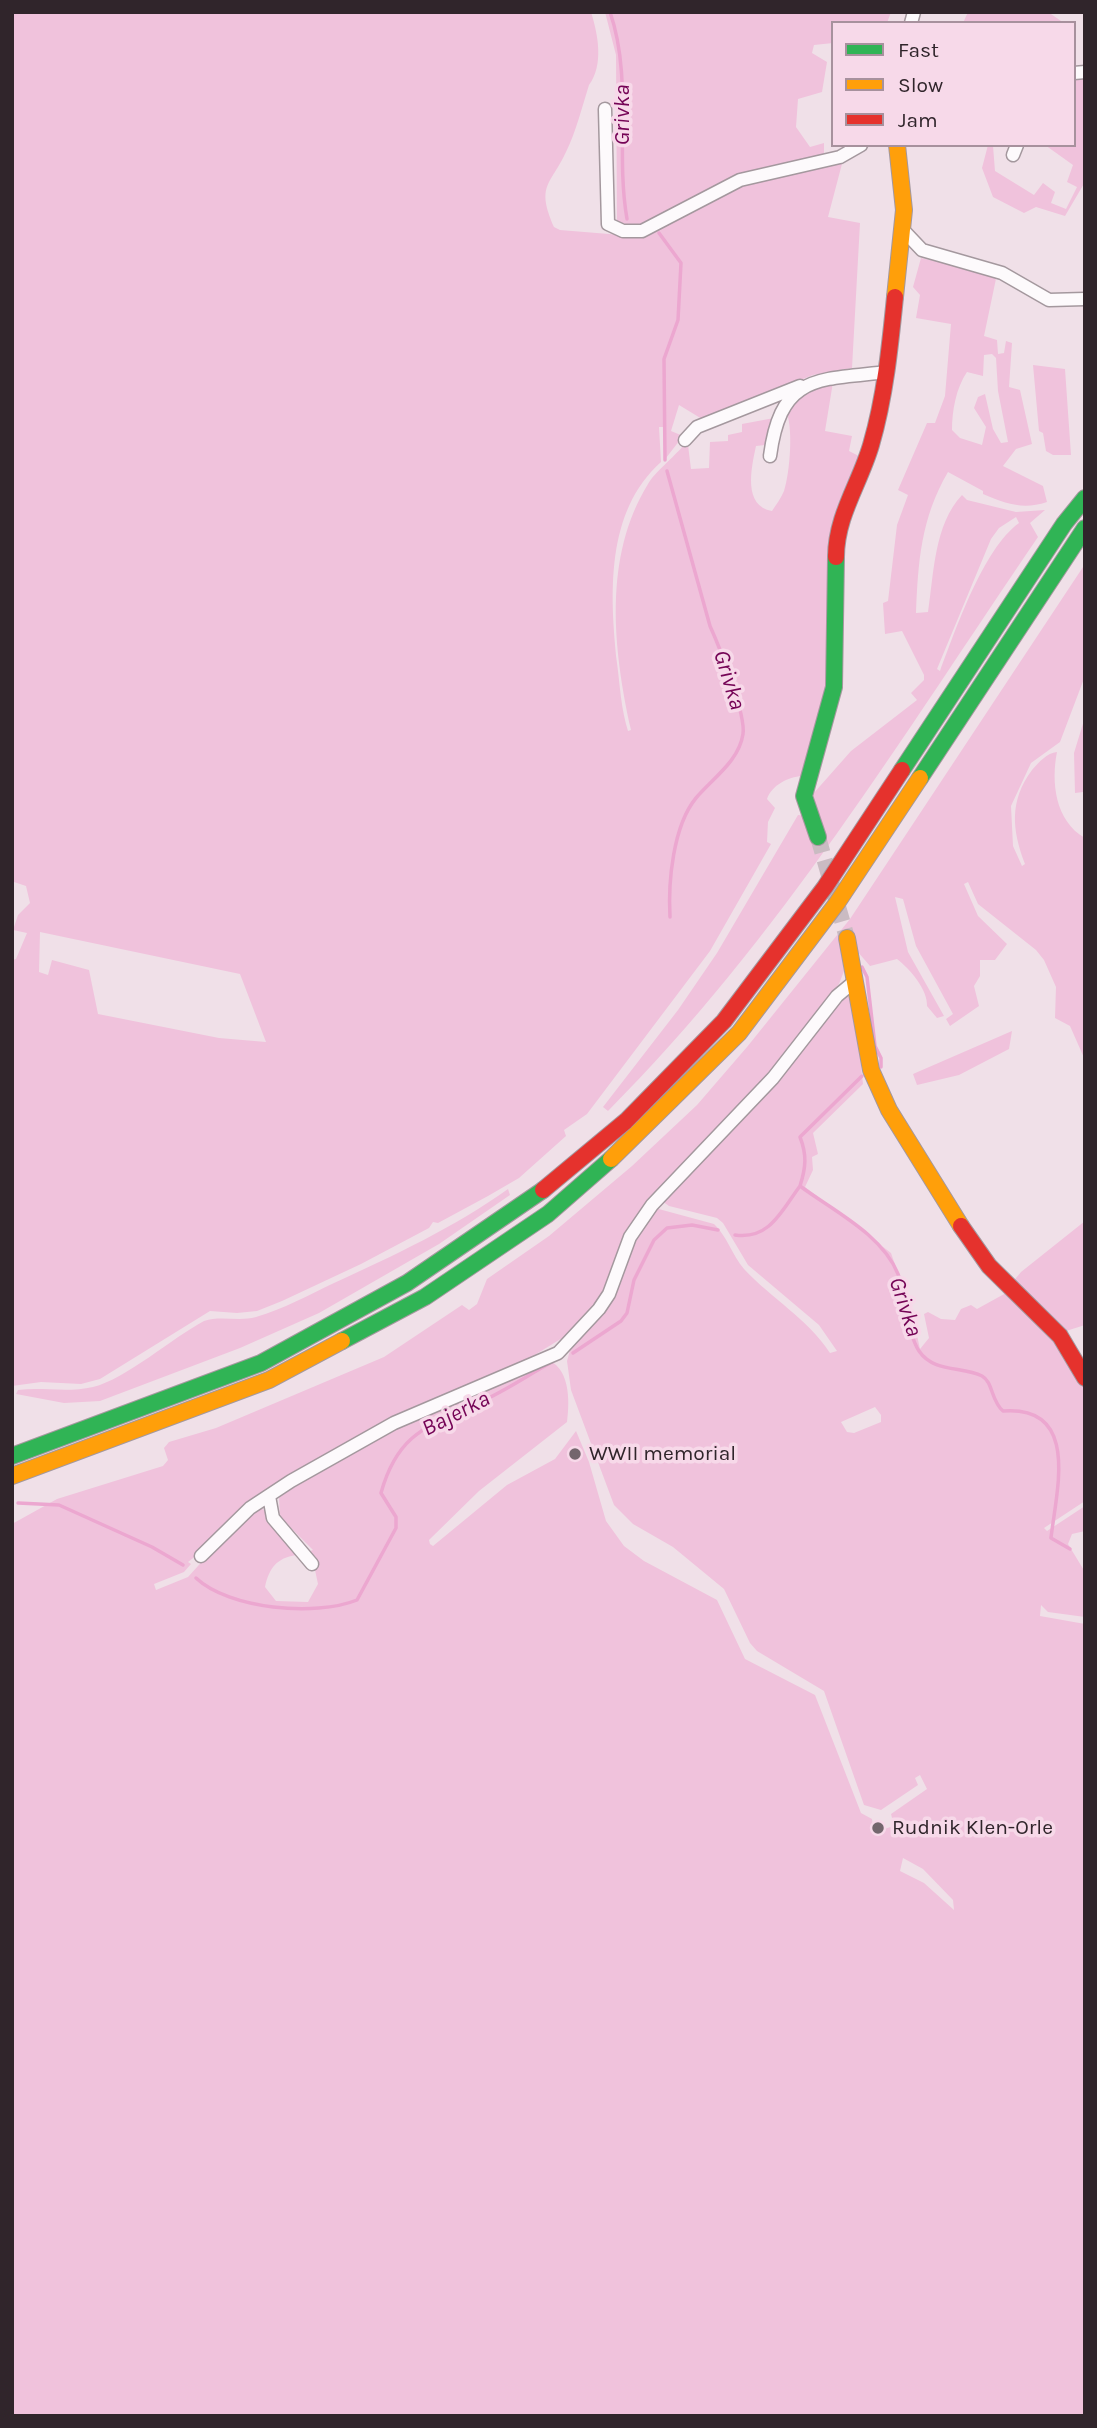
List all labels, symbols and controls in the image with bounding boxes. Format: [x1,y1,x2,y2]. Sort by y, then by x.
legend [831,21,1076,147]
text: Fast [898,38,939,62]
text: Slow [898,73,943,97]
water label: Grivka [608,84,636,146]
text: Jam [898,108,938,132]
water label: Grivka [707,647,751,713]
water label: Grivka [882,1274,928,1340]
water label: Bajerka [417,1385,495,1443]
place label: WWII memorial [589,1441,736,1467]
marker: WWII memorial [567,1446,583,1462]
place label: Rudnik Klen-Orle [892,1815,1053,1841]
marker: Rudnik Klen-Orle [870,1820,886,1836]

